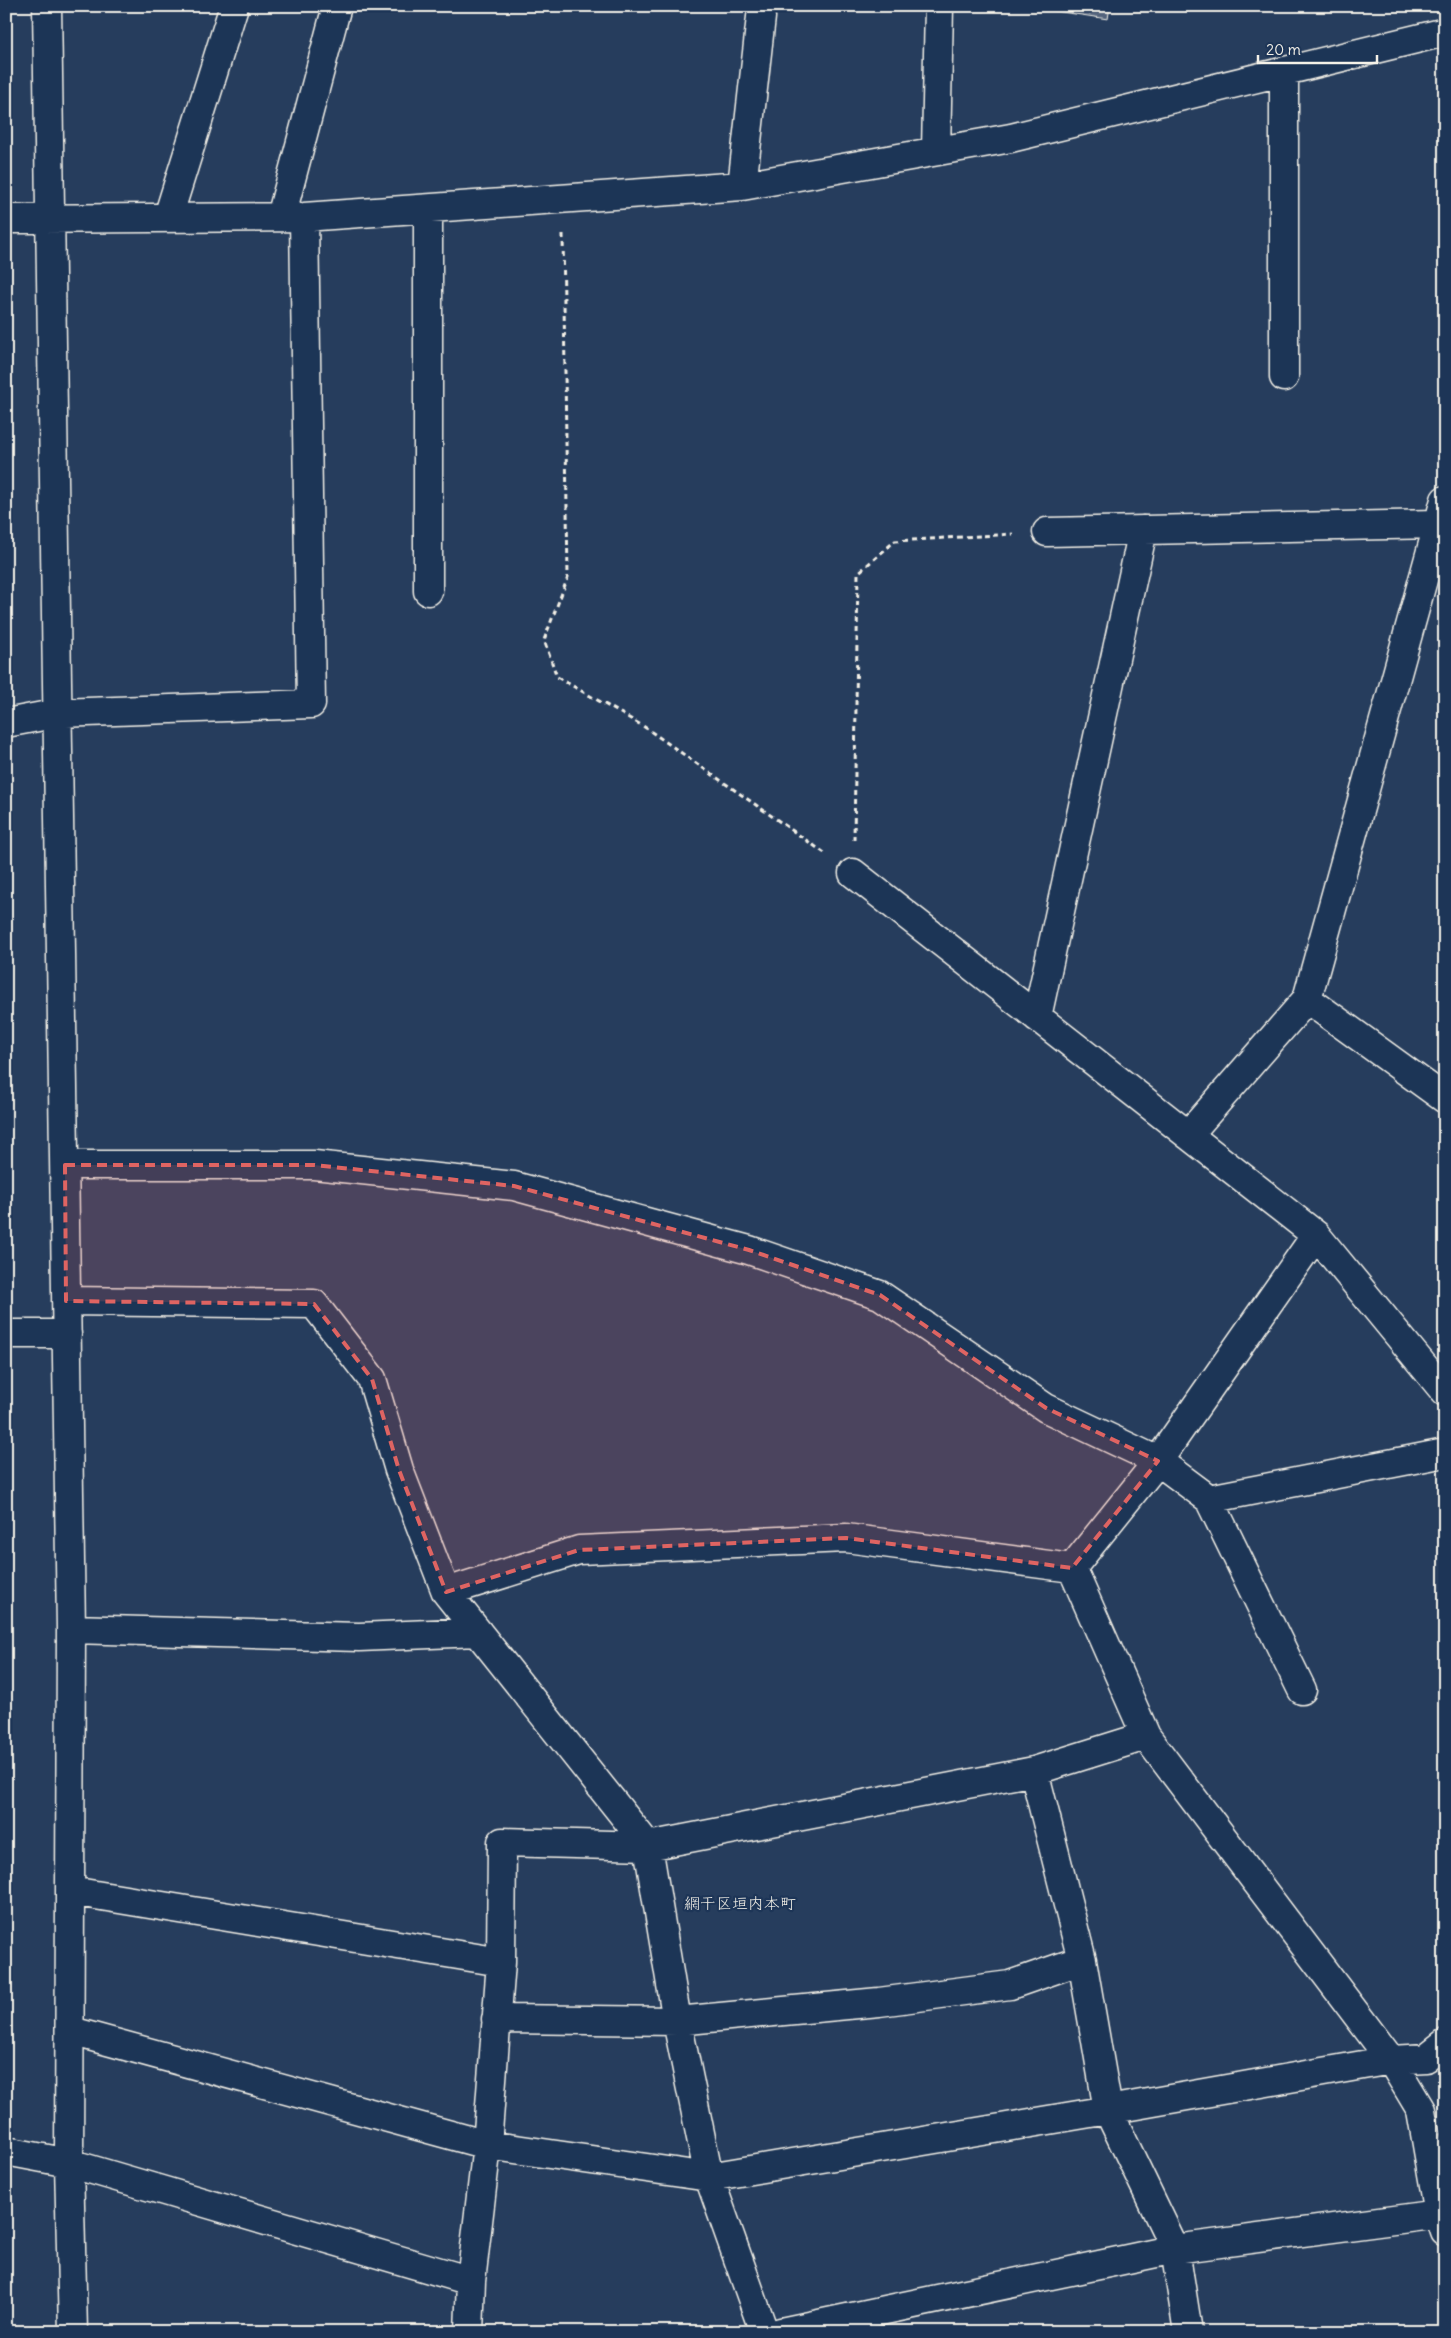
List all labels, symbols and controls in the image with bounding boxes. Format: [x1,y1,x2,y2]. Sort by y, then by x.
scale bar [1258,32,1377,64]
text: 20 m [1266,40,1301,59]
district label: 網干区垣内本町 [684,1893,796,1913]

